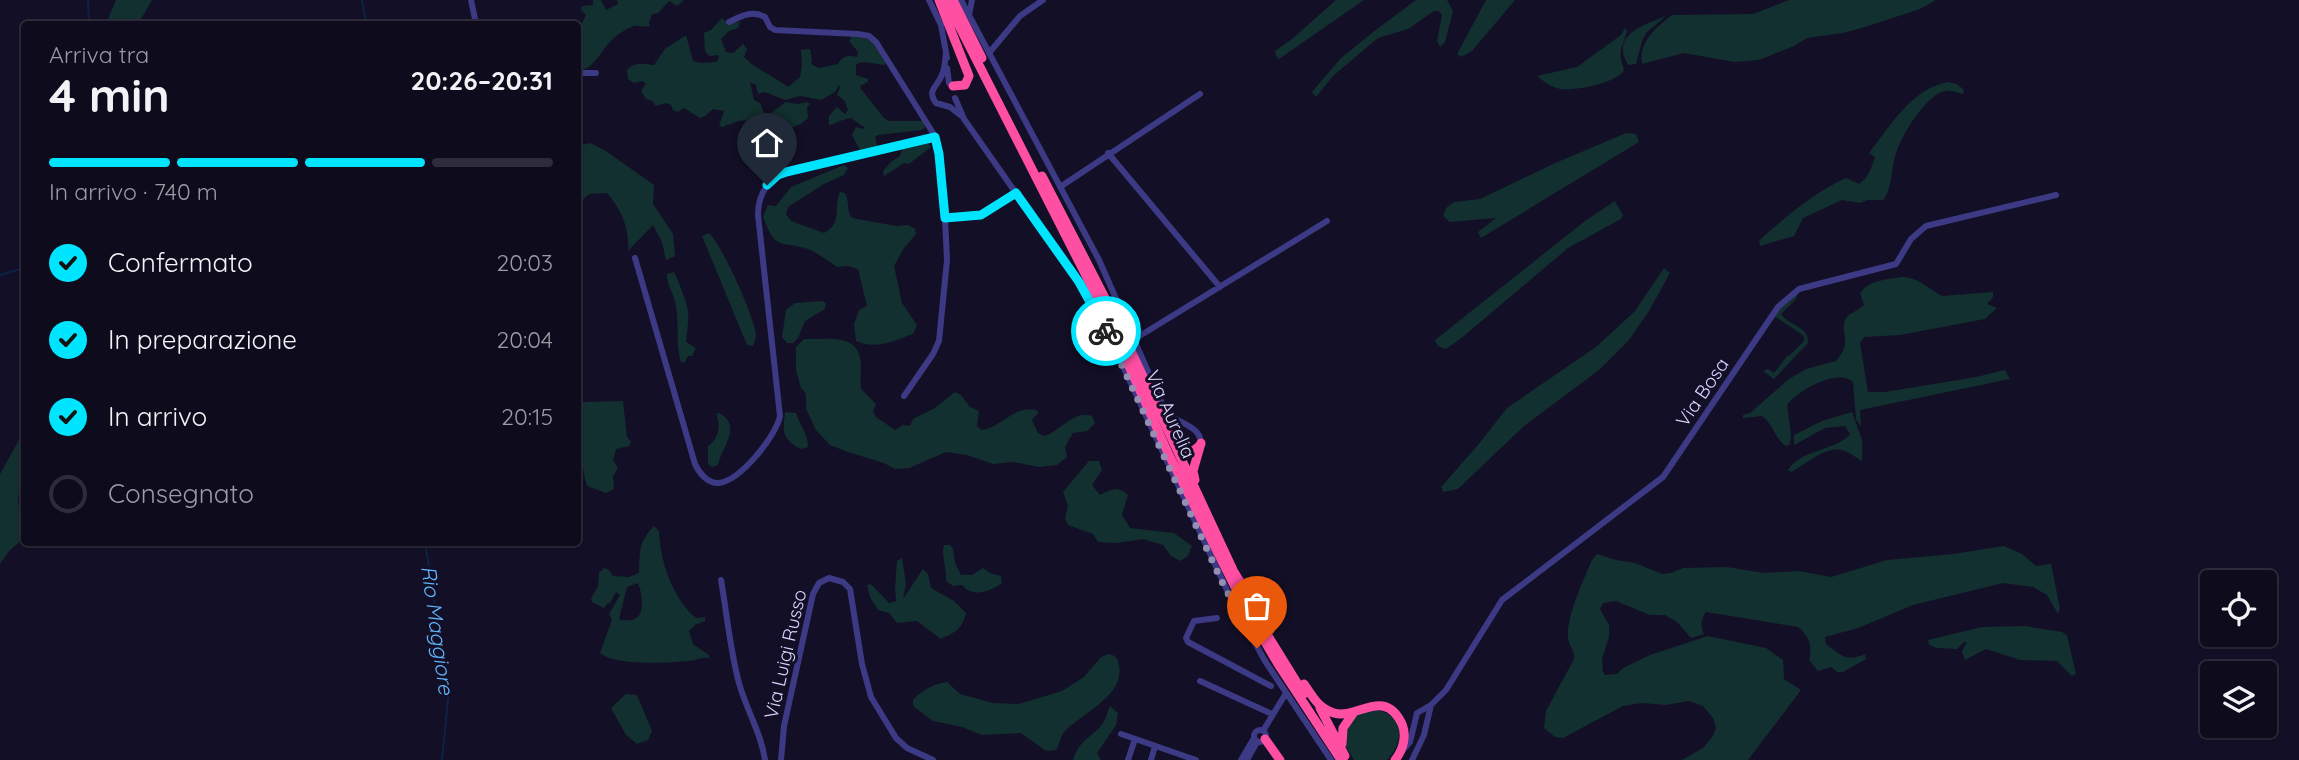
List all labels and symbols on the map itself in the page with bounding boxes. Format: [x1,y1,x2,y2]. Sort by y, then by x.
pin [737,113,797,185]
courier [1071,296,1141,366]
street label: Via Bosa [1670,353,1734,431]
street label: Via Aurelia [1141,366,1201,462]
water label: Rio Maggiore [416,564,460,697]
pin [1227,576,1287,648]
street label: Via Luigi Russo [758,587,812,721]

